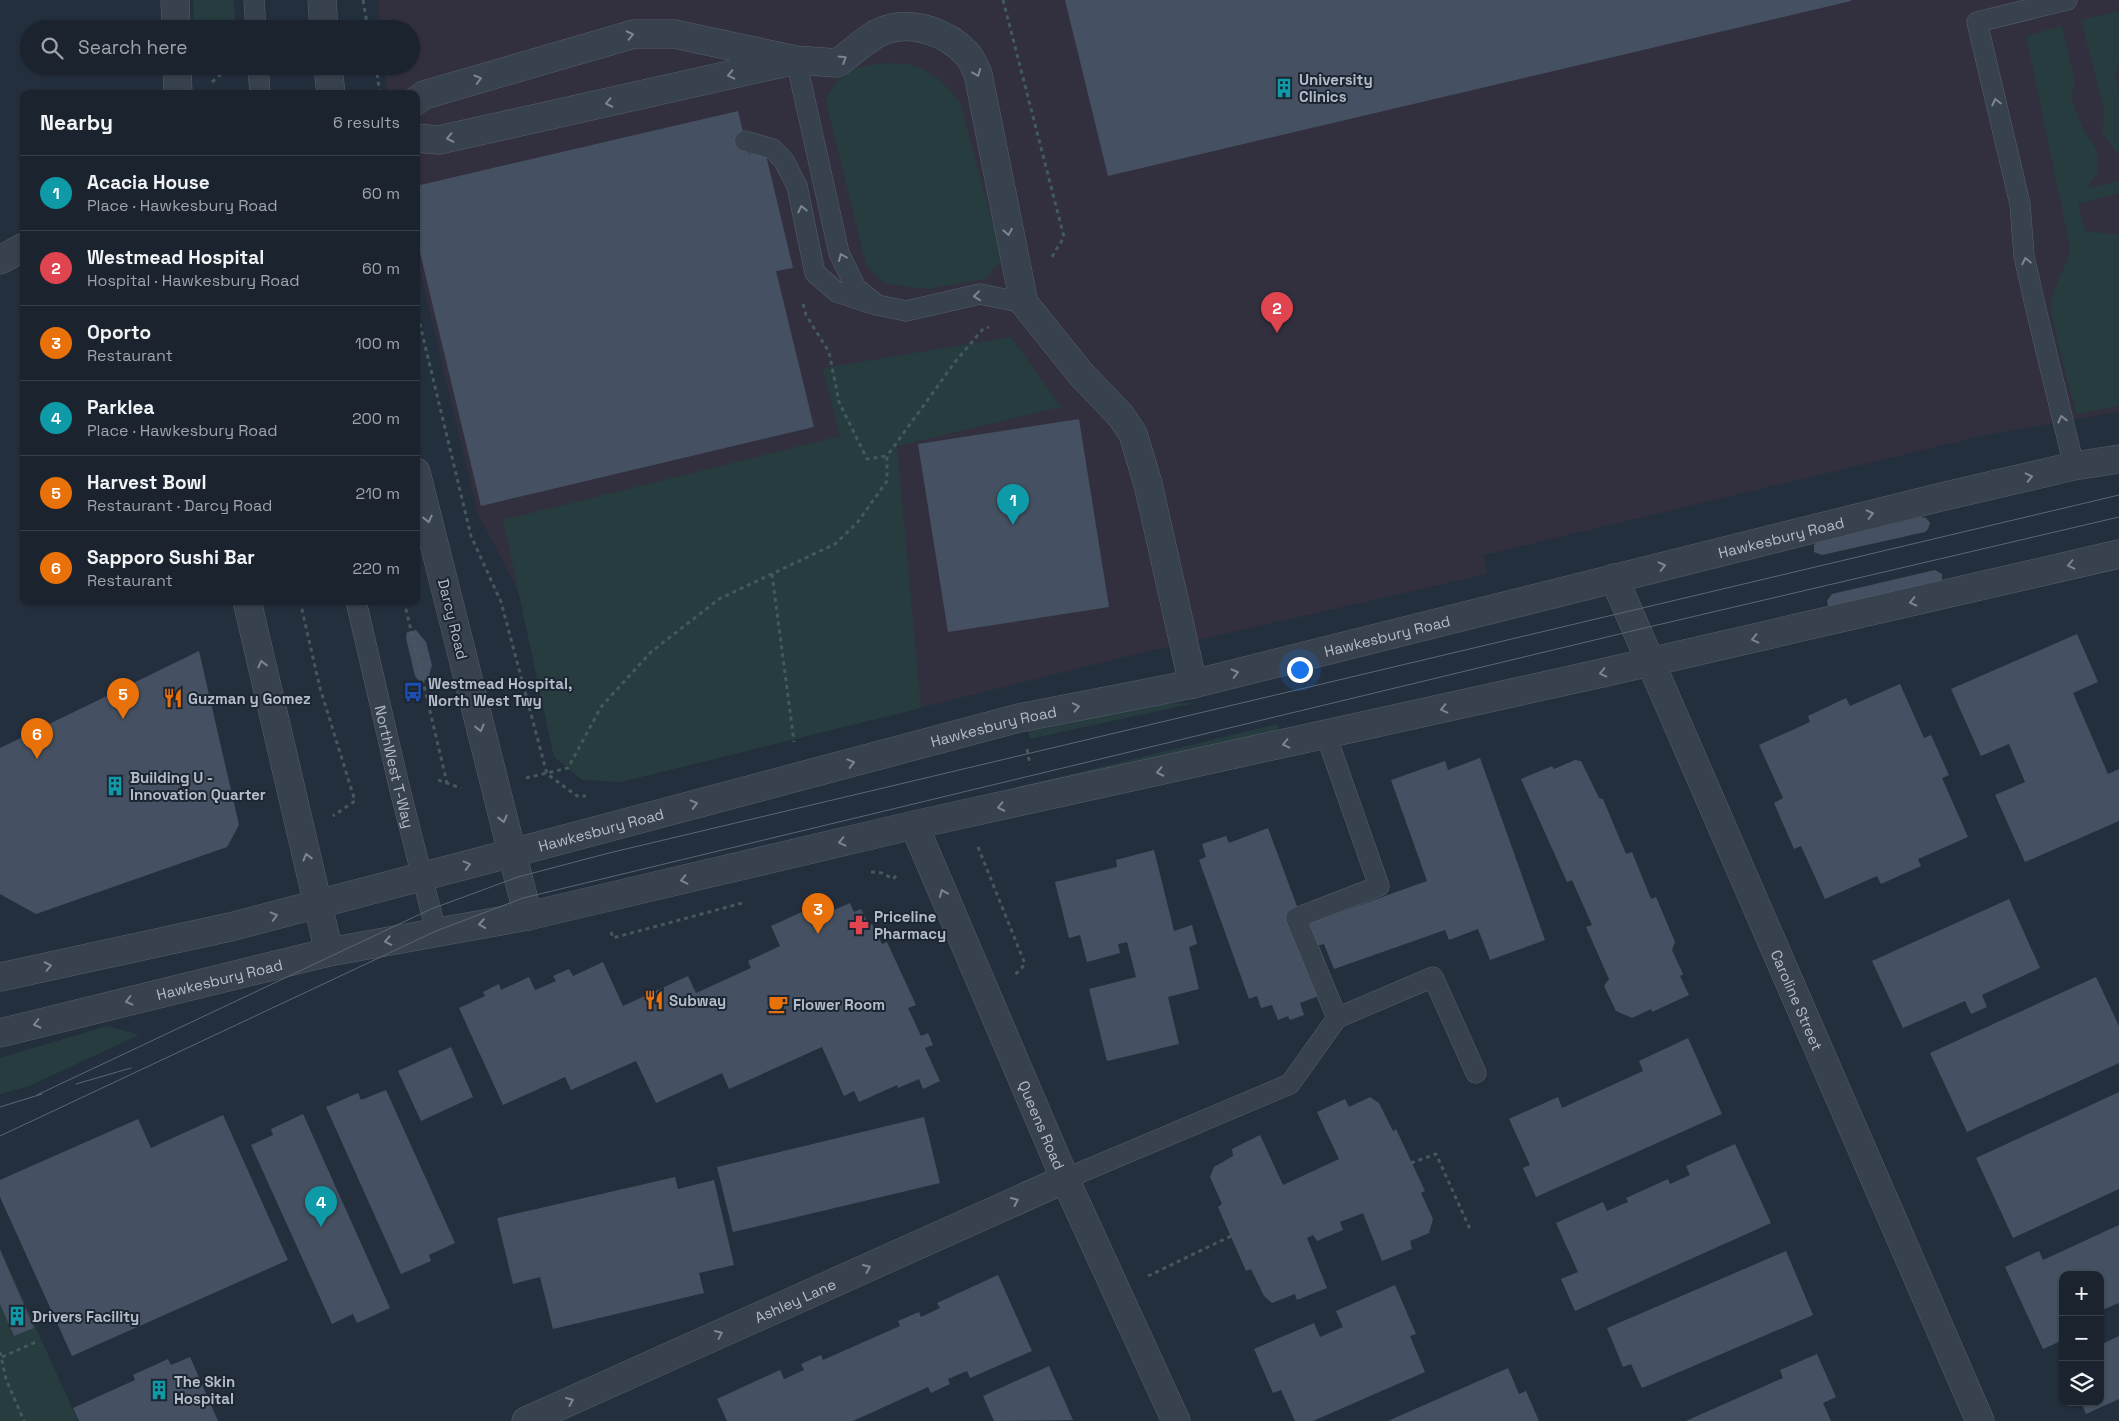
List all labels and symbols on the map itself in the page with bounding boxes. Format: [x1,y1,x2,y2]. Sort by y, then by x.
one-way arrow [625,31,634,41]
one-way arrow [838,55,847,65]
one-way arrow [971,68,981,76]
one-way arrow [727,69,736,80]
place label: University Clinics [1299,70,1373,106]
one-way arrow [473,74,482,85]
building icon: University Clinics [1273,77,1295,99]
one-way arrow [604,97,613,108]
one-way arrow [1991,97,2002,106]
one-way arrow [445,132,454,143]
one-way arrow [797,205,808,213]
one-way arrow [1003,227,1013,236]
one-way arrow [838,253,848,262]
one-way arrow [2021,257,2031,265]
one-way arrow [972,290,980,301]
pin: 2 [1261,292,1293,333]
one-way arrow [2057,415,2068,424]
one-way arrow [2024,472,2033,483]
pin: 1 [997,484,1029,525]
one-way arrow [1866,510,1874,520]
street label: Hawkesbury Road [1716,512,1846,562]
one-way arrow [422,515,433,524]
one-way arrow [2067,559,2076,570]
one-way arrow [1657,561,1666,572]
street label: Darcy Road [434,577,472,661]
one-way arrow [1909,596,1918,607]
street label: Hawkesbury Road [1322,611,1452,660]
one-way arrow [1750,633,1759,644]
your location [1287,657,1313,683]
one-way arrow [257,660,268,669]
one-way arrow [1598,667,1607,678]
one-way arrow [1231,668,1240,679]
place label: Westmead Hospital, North West Twy [428,674,572,710]
pin: 5 [107,678,139,719]
bus stop icon: Westmead Hospital, North West Twy [402,681,424,703]
restaurant icon: Guzman y Gomez [162,687,184,709]
place label: Guzman y Gomez [188,689,311,708]
street label: Hawkesbury Road [928,701,1058,751]
one-way arrow [1072,702,1081,712]
street label: NorthWest T-Way [371,703,419,830]
one-way arrow [1440,703,1449,714]
pin: 6 [21,718,53,759]
one-way arrow [474,723,485,732]
one-way arrow [1281,738,1290,749]
one-way arrow [846,758,854,768]
one-way arrow [1155,766,1164,777]
place label: Building U - Innovation Quarter [130,768,266,804]
building icon: Building U - Innovation Quarter [104,775,126,797]
one-way arrow [689,800,697,810]
one-way arrow [997,801,1005,812]
street label: Hawkesbury Road [536,804,666,855]
one-way arrow [497,814,508,823]
one-way arrow [838,836,847,847]
one-way arrow [302,852,313,861]
one-way arrow [463,860,472,871]
one-way arrow [680,874,689,885]
one-way arrow [939,889,949,898]
pin: 3 [802,893,834,934]
place label: Priceline Pharmacy [874,907,946,943]
one-way arrow [269,911,277,921]
pharmacy icon: Priceline Pharmacy [848,914,870,936]
one-way arrow [478,918,487,928]
one-way arrow [384,935,392,945]
street label: Caroline Street [1767,947,1827,1053]
street label: Hawkesbury Road [154,954,284,1004]
one-way arrow [43,961,52,972]
restaurant icon: Subway [643,989,665,1011]
place label: Subway [669,991,726,1010]
cafe icon: Flower Room [767,993,789,1015]
one-way arrow [125,995,134,1006]
place label: Flower Room [793,995,885,1014]
one-way arrow [33,1018,41,1028]
street label: Queens Road [1015,1078,1069,1172]
pin: 4 [305,1186,337,1227]
one-way arrow [1010,1197,1019,1207]
one-way arrow [862,1263,871,1274]
street label: Ashley Lane [751,1274,839,1327]
building icon: Drivers Facility [6,1305,28,1327]
place label: Drivers Facility [32,1307,139,1326]
one-way arrow [714,1330,723,1341]
place label: The Skin Hospital [174,1372,235,1408]
building icon: The Skin Hospital [148,1379,170,1401]
one-way arrow [565,1397,574,1407]

